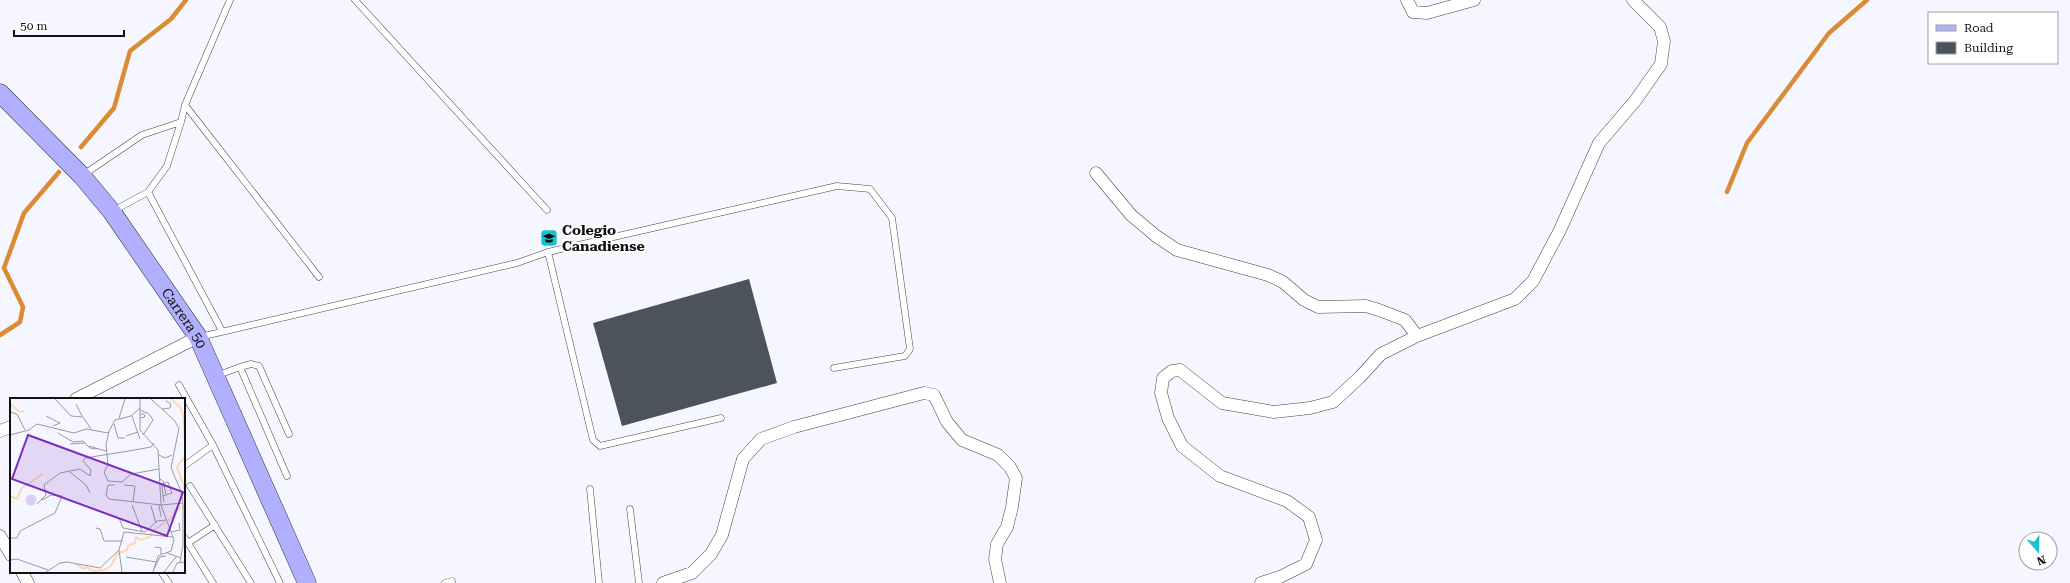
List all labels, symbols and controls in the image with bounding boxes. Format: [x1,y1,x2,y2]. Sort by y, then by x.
scale bar [14,12,124,38]
legend [1928,12,2058,64]
text: 50 m [20,19,47,33]
text: Road [1964,21,1994,35]
text: Building [1964,41,2013,55]
place label: Colegio Canadiense [562,222,645,254]
school or university icon: Colegio Canadiense [539,228,559,248]
street label: Carrera 50 [159,285,210,351]
inset map [10,398,185,573]
north arrow [2018,531,2058,571]
text: N [2035,552,2047,568]

